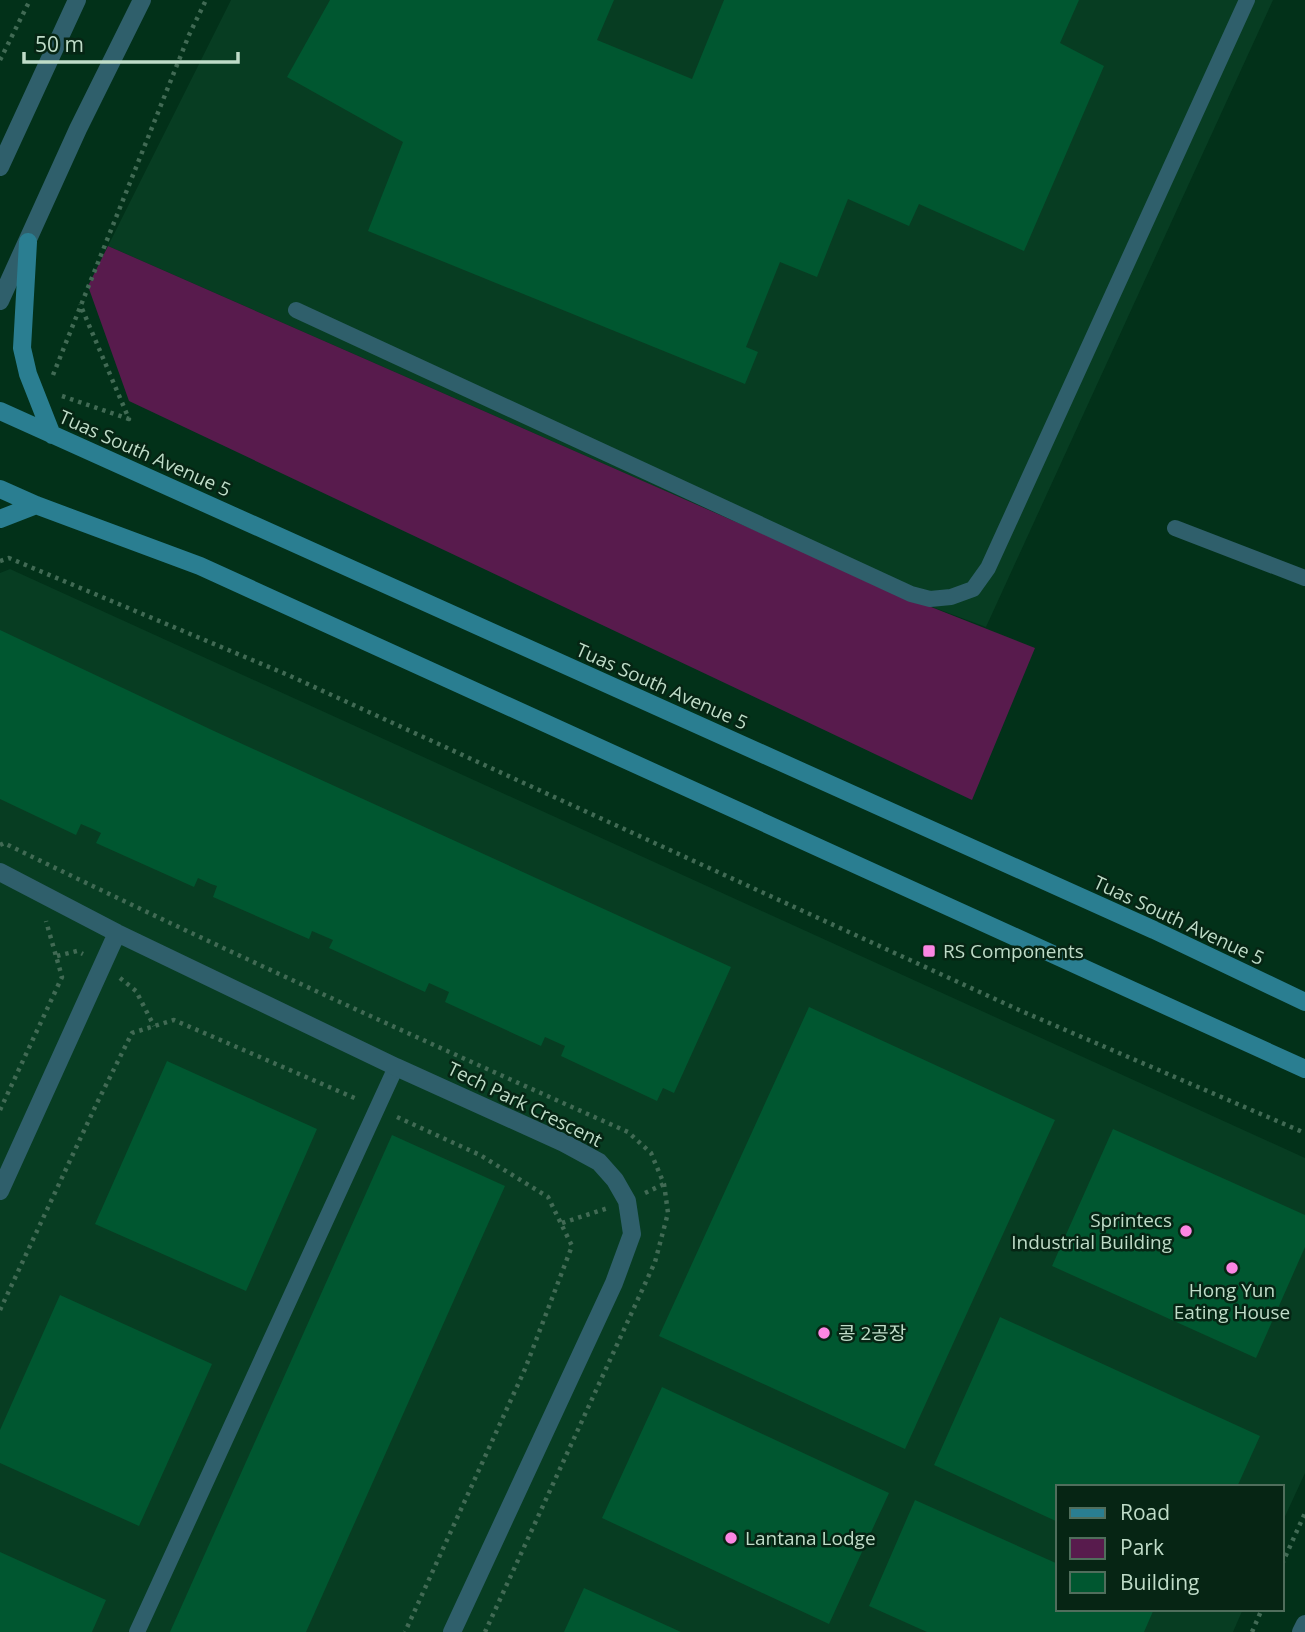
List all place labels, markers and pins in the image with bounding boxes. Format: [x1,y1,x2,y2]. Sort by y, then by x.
place label: RS Components [943,938,1084,964]
marker: RS Components [921,943,937,959]
place label: Sprintecs Industrial Building [1011,1207,1172,1255]
marker: Sprintecs Industrial Building [1178,1223,1194,1239]
marker: Hong Yun Eating House [1224,1260,1240,1276]
place label: Hong Yun Eating House [1174,1277,1290,1325]
place label: 콩 2공장 [838,1320,906,1346]
marker: 콩 2공장 [816,1325,832,1341]
place label: Lantana Lodge [745,1525,876,1551]
marker: Lantana Lodge [723,1530,739,1546]

